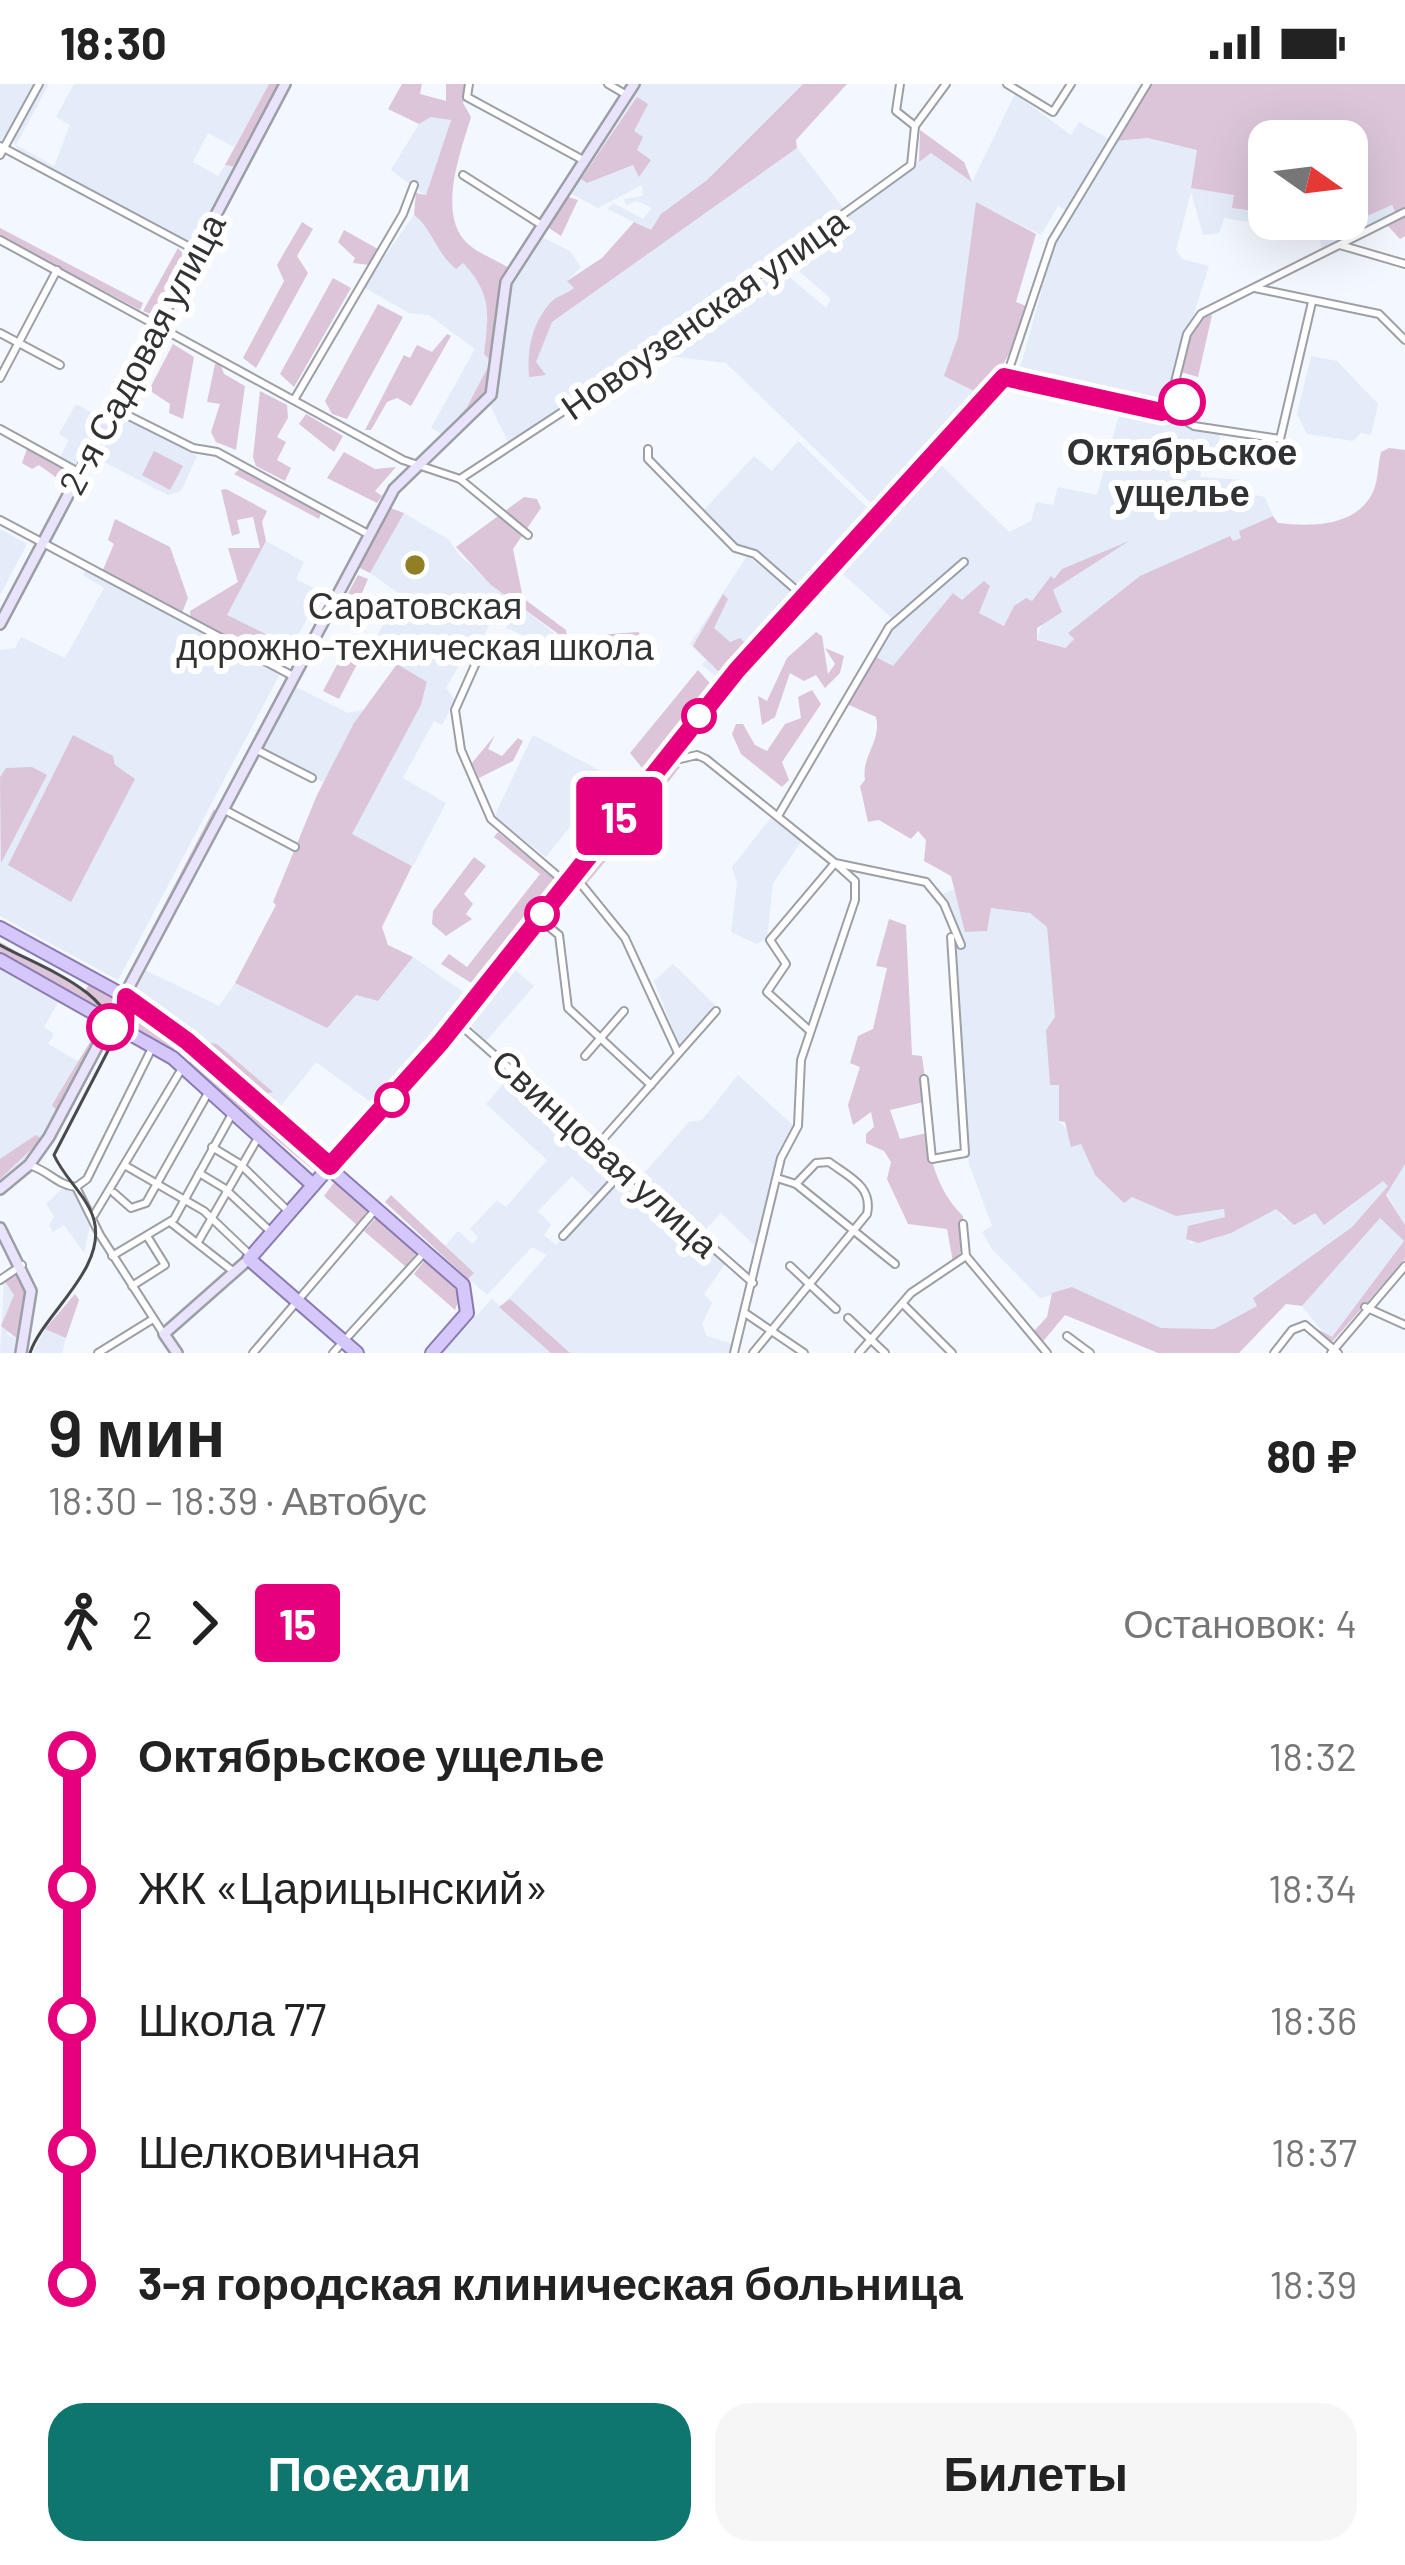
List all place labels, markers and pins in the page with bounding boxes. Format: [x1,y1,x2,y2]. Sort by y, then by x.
marker: Октябрьское ущелье [1160,380,1204,424]
place label: Октябрьское ущелье [1067,429,1297,514]
marker: Саратовская дорожно-техническая школа [402,552,428,578]
place label: Саратовская дорожно-техническая школа [176,583,655,668]
unlabelled marker [683,700,715,732]
unlabelled marker [526,898,558,930]
unlabelled marker [88,1005,132,1049]
unlabelled marker [376,1084,408,1116]

